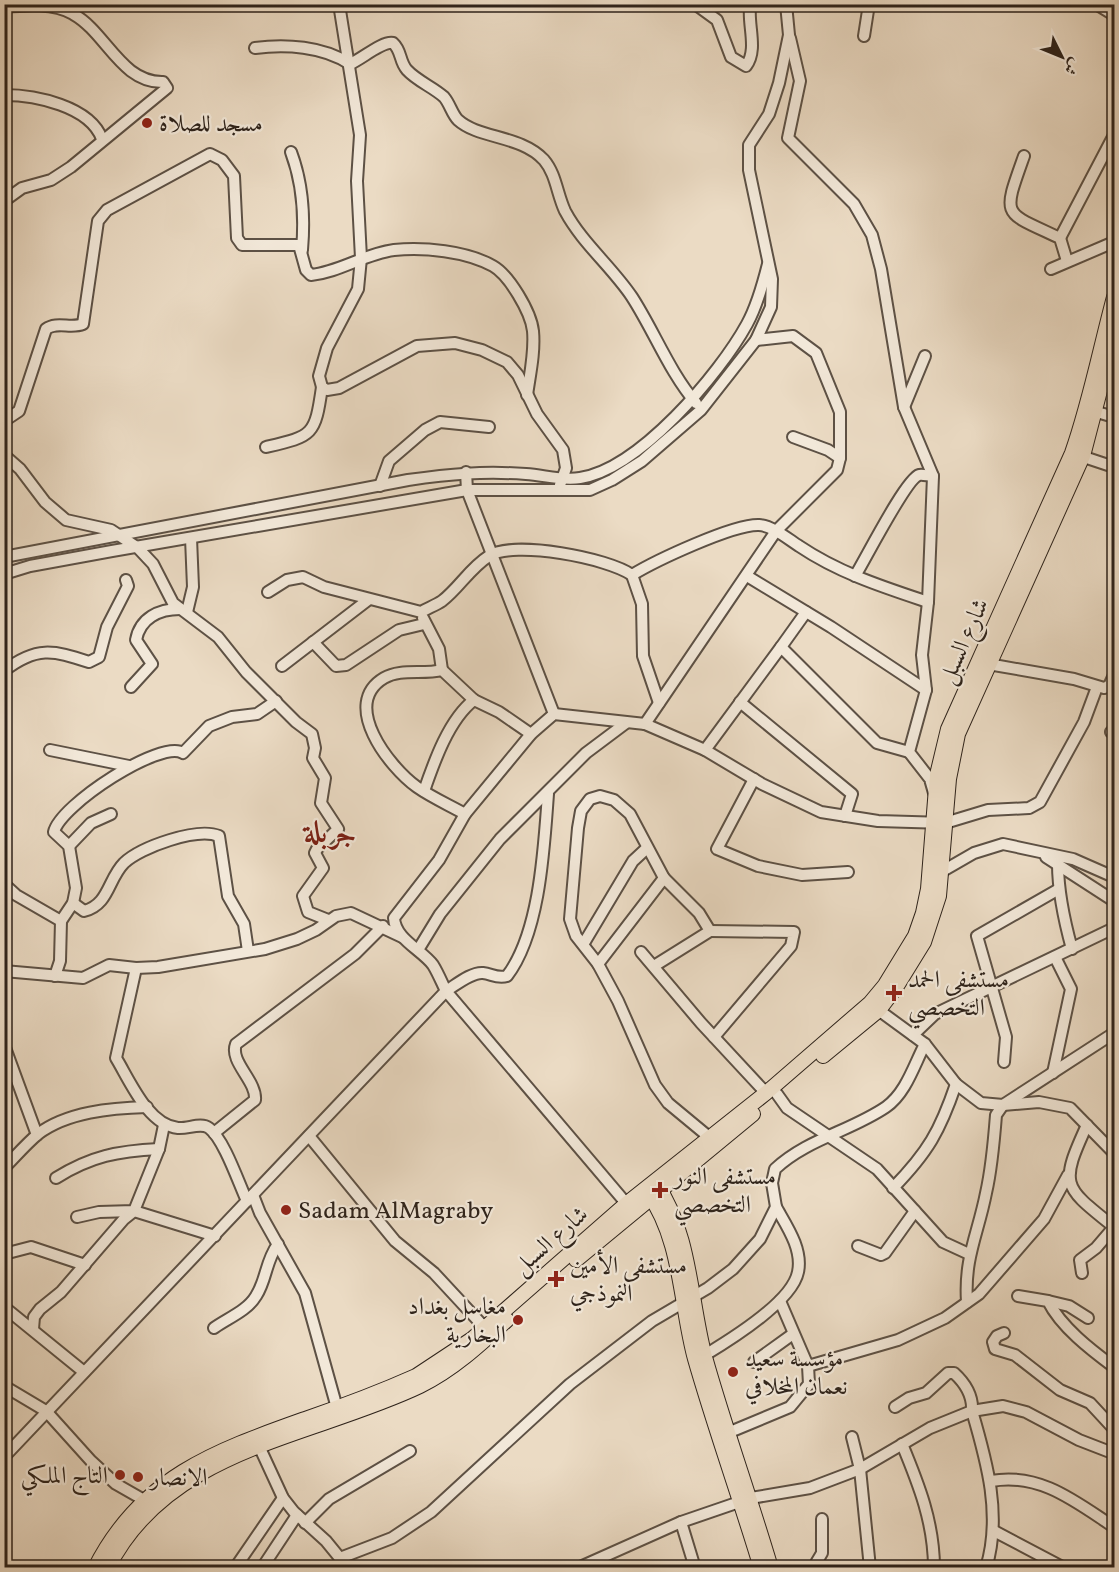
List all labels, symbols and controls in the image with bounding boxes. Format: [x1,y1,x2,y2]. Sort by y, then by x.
north arrow [1032,27,1092,87]
text: ش [1058,53,1085,79]
place label: مسجد للصلاة [159,108,263,142]
marker: مسجد للصلاة [140,116,154,130]
street label: شارع السبل [931,593,1000,691]
district label: جربلة [302,813,356,855]
place label: مستشفى الحمد التخصصي [908,964,1009,1029]
marker: مستشفى الحمد التخصصي [885,984,903,1002]
place label: مستشفى النور التخصصي [672,1161,776,1226]
marker: مستشفى النور التخصصي [651,1181,669,1199]
place label: Sadam AlMagraby [298,1195,493,1229]
street label: شارع السبل [506,1199,597,1285]
marker: Sadam AlMagraby [279,1203,293,1217]
place label: مستشفى الأمين النموذجي [570,1249,687,1312]
marker: مستشفى الأمين النموذجي [547,1270,565,1288]
place label: مغاسل بغداد البخارية [408,1291,506,1353]
marker: مغاسل بغداد البخارية [511,1313,525,1327]
place label: مؤسسة سعيد نعمان المخلافي [745,1343,848,1405]
marker: مؤسسة سعيد نعمان المخلافي [726,1365,740,1379]
place label: التاج الملكي [21,1460,108,1497]
place label: الانصار [148,1462,208,1496]
marker: التاج الملكي [113,1468,127,1482]
marker: الانصار [131,1470,145,1484]

